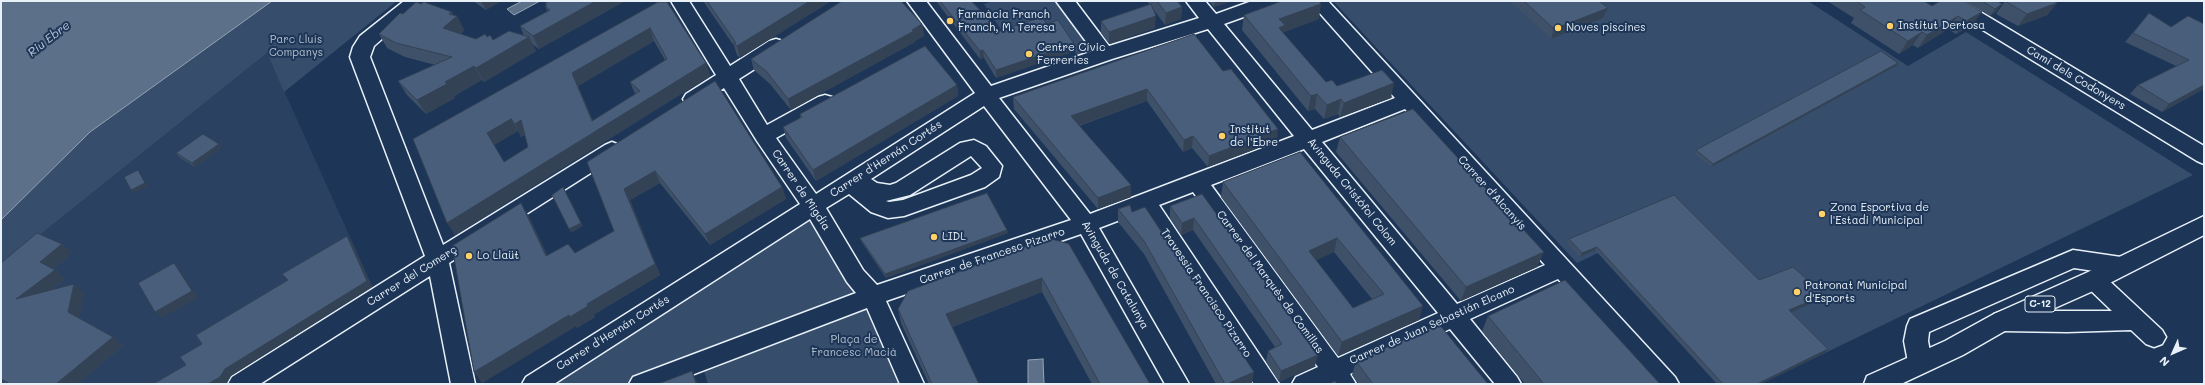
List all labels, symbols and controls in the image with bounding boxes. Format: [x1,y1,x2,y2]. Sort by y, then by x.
place label: Farmàcia Franch Franch, M. Teresa [958,8,1055,34]
marker: Farmàcia Franch Franch, M. Teresa [945,16,955,26]
water label: Riu Ebre [25,18,73,60]
place label: Institut Dertosa [1898,19,1985,33]
place label: Noves piscines [1566,21,1646,35]
marker: Institut Dertosa [1885,21,1895,31]
marker: Noves piscines [1553,23,1563,33]
park label: Parc Lluís Companys [269,33,323,59]
place label: Centre Cívic Ferreries [1037,41,1105,67]
street label: Camí dels Codonyers [2024,43,2128,113]
marker: Centre Cívic Ferreries [1024,49,1034,59]
street label: Carrer d'Hernán Cortés [828,118,944,200]
place label: Institut de l'Ebre [1230,123,1278,149]
marker: Institut de l'Ebre [1217,131,1227,141]
street label: Avinguda Cristòfol Colom [1305,136,1399,248]
street label: Carrer de Migdia [769,147,833,233]
street label: Carrer d'Alcanyís [1455,153,1529,233]
place label: Zona Esportiva de l'Estadi Municipal [1830,201,1929,227]
street label: Carrer del Marquès de Comillas [1214,208,1326,356]
marker: Zona Esportiva de l'Estadi Municipal [1817,209,1827,219]
street label: Avinguda de Catalunya [1079,219,1151,331]
street label: Carrer de Francesc Pizarro [918,225,1066,287]
street label: Travessia Francisco Pizarro [1158,226,1254,360]
place label: LIDL [942,230,966,244]
marker: LIDL [929,232,939,242]
street label: Carrer del Comerç [365,243,459,309]
place label: Lo Llaüt [477,249,519,263]
marker: Lo Llaüt [464,251,474,261]
place label: Patronat Municipal d'Esports [1805,279,1907,305]
street label: Carrer de Juan Sebastián Elcano [1347,283,1517,367]
marker: Patronat Municipal d'Esports [1792,287,1802,297]
street label: Carrer d'Hernán Cortés [554,293,672,373]
road number: C-12 [2025,296,2055,312]
park label: Plaça de Francesc Macià [811,333,897,359]
north arrow [2153,333,2193,373]
text: N [2156,354,2172,370]

